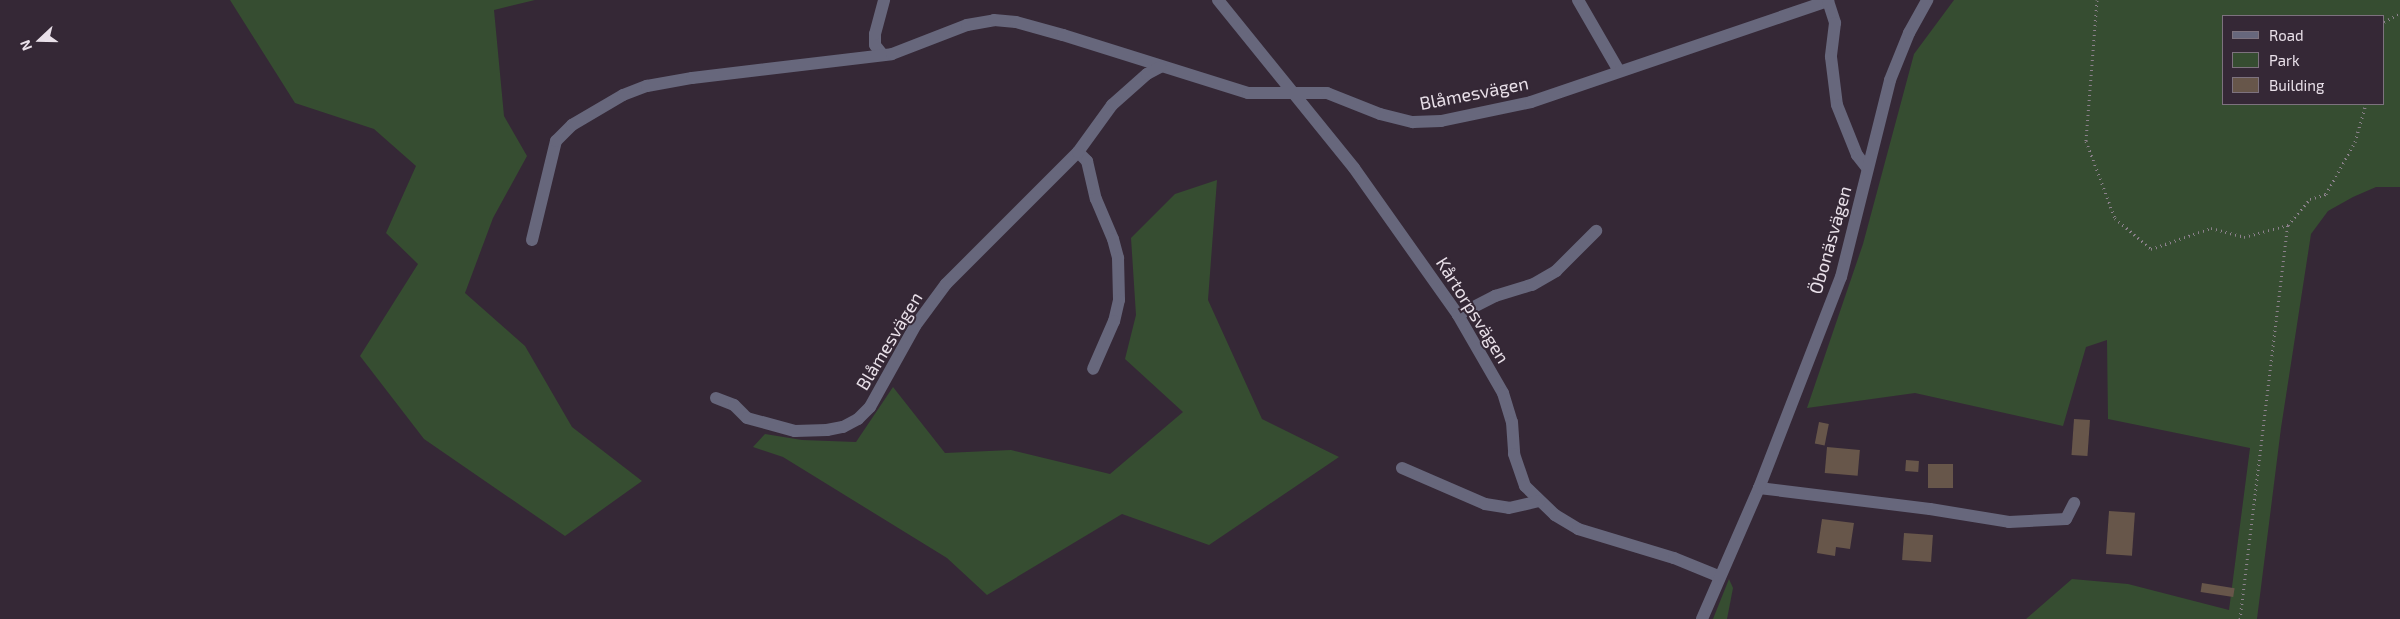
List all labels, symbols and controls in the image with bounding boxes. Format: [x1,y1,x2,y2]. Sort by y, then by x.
north arrow [15,15,65,65]
legend [2222,15,2385,105]
text: Road [2269,26,2304,44]
text: N [16,38,35,53]
text: Park [2269,51,2300,69]
street label: Blåmesvägen [1418,72,1530,114]
text: Building [2269,76,2324,94]
street label: Öbonäsvägen [1804,183,1856,297]
street label: Kårtorpsvägen [1432,253,1514,367]
street label: Blåmesvägen [851,288,927,394]

